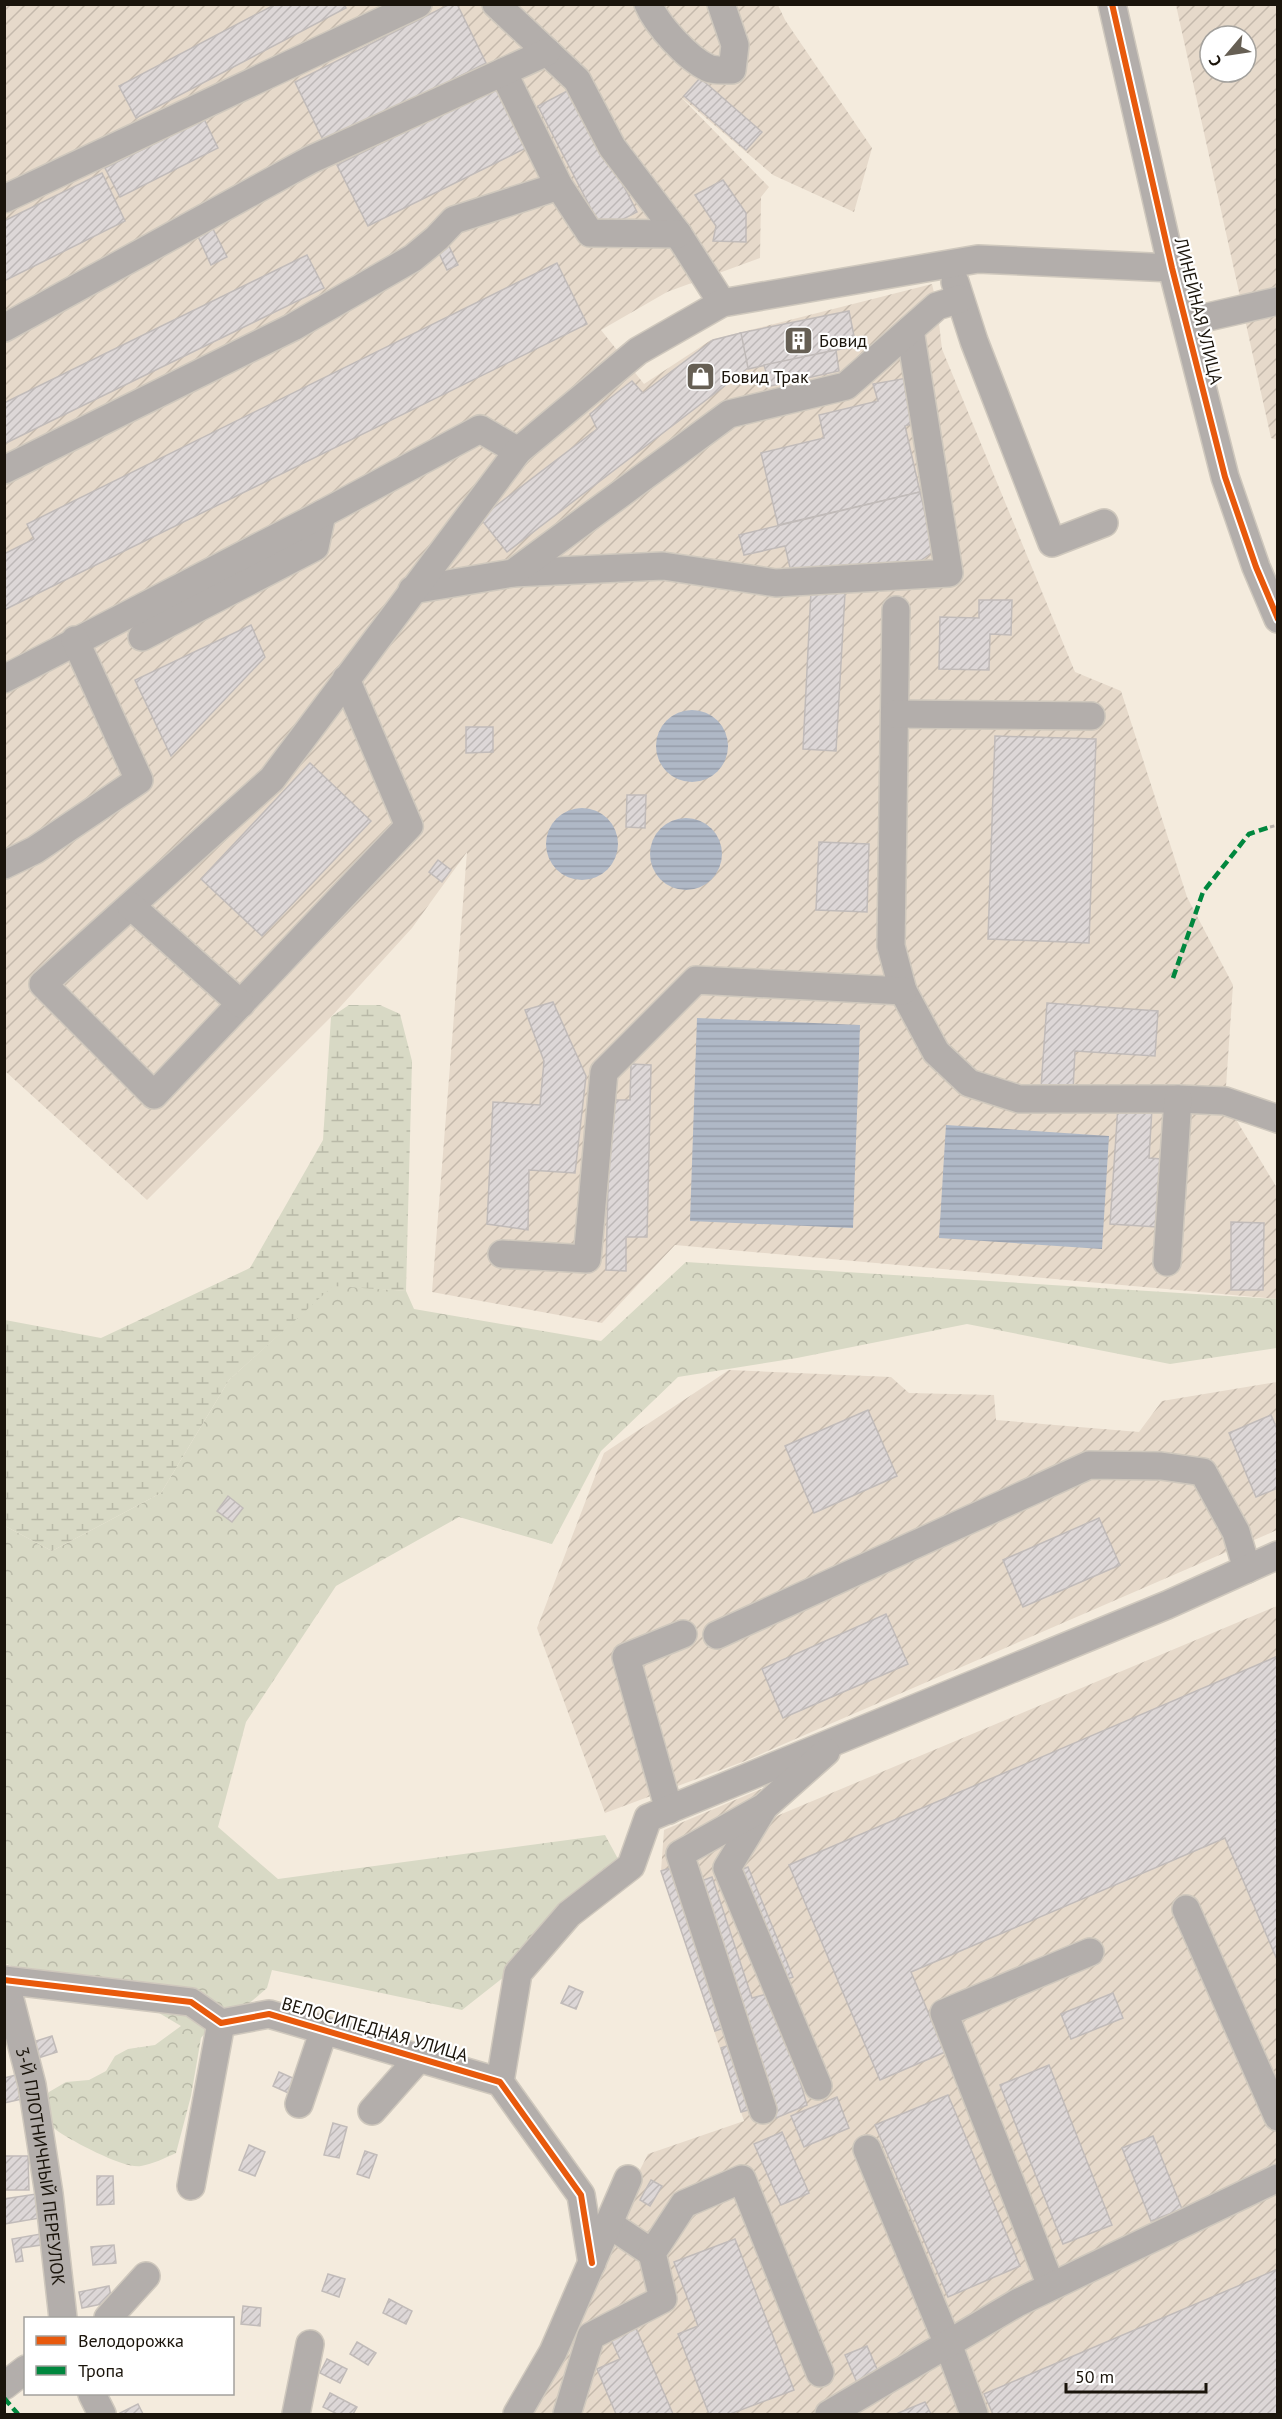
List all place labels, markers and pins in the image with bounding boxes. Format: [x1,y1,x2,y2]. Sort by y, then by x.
building icon: Бовид [782,324,814,356]
place label: Бовид [819,329,867,352]
shop icon: Бовид Трак [684,360,716,392]
place label: Бовид Трак [721,365,809,388]

